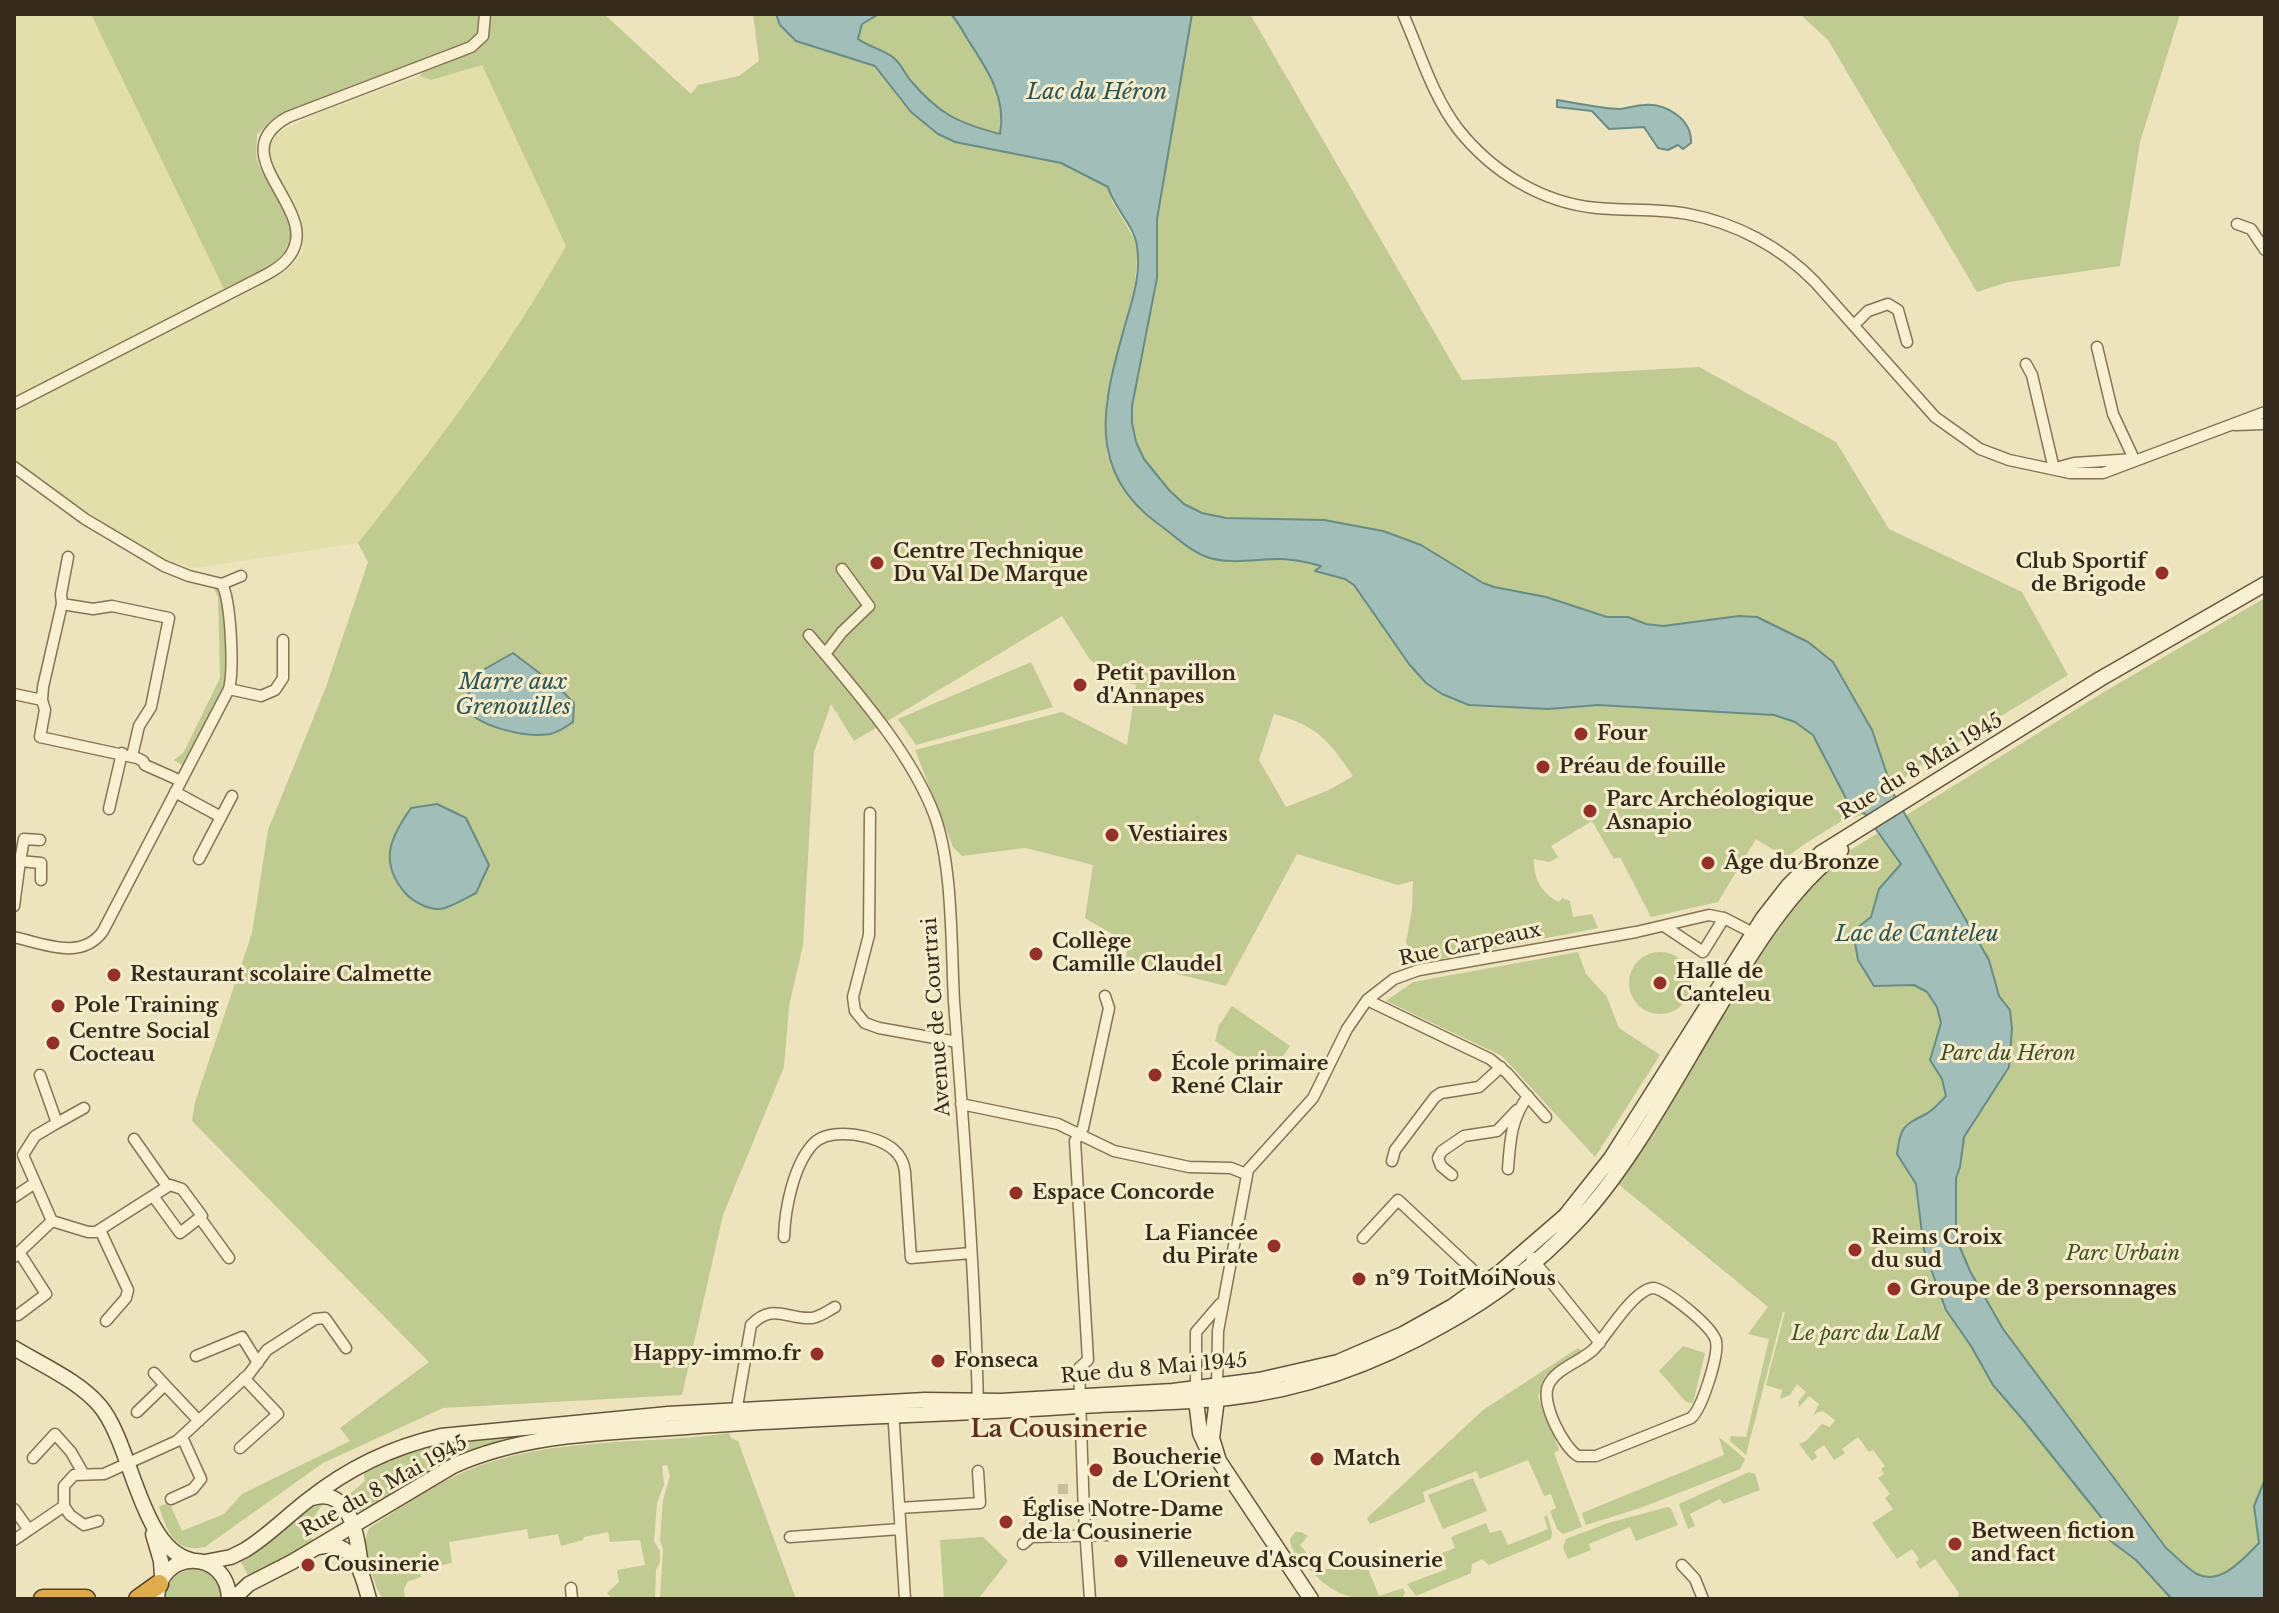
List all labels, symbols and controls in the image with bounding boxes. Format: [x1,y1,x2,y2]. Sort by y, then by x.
water label: Lac du Héron [1027,80,1167,106]
place label: Centre Technique Du Val De Marque [893,540,1088,587]
place label: Club Sportif de Brigode [2016,550,2146,597]
marker: Centre Technique Du Val De Marque [868,554,886,572]
marker: Club Sportif de Brigode [2153,564,2171,582]
place label: Petit pavillon d'Annapes [1096,662,1236,709]
water label: Marre aux Grenouilles [455,670,571,722]
marker: Petit pavillon d'Annapes [1071,676,1089,694]
street label: Rue du 8 Mai 1945 [1835,709,2007,825]
place label: Four [1597,722,1647,746]
marker: Four [1572,725,1590,743]
place label: Préau de fouille [1559,755,1726,779]
marker: Préau de fouille [1534,758,1552,776]
place label: Parc Archéologique Asnapio [1606,788,1814,835]
marker: Parc Archéologique Asnapio [1581,802,1599,820]
place label: Vestiaires [1128,823,1228,847]
marker: Vestiaires [1103,826,1121,844]
place label: Âge du Bronze [1724,851,1879,875]
marker: Âge du Bronze [1699,854,1717,872]
street label: Avenue de Courtrai [918,917,956,1117]
street label: Rue Carpeaux [1397,918,1543,972]
water label: Lac de Canteleu [1835,922,1999,948]
place label: Collège Camille Claudel [1052,930,1222,977]
marker: Collège Camille Claudel [1027,945,1045,963]
place label: Halle de Canteleu [1676,960,1771,1007]
place label: Restaurant scolaire Calmette [130,963,432,987]
marker: Restaurant scolaire Calmette [105,966,123,984]
marker: Halle de Canteleu [1651,974,1669,992]
place label: Pole Training [74,994,218,1018]
marker: Pole Training [49,997,67,1015]
place label: Centre Social Cocteau [69,1020,210,1067]
marker: Centre Social Cocteau [44,1034,62,1052]
park label: Parc du Héron [1940,1042,2076,1066]
place label: École primaire René Clair [1171,1052,1328,1099]
marker: École primaire René Clair [1146,1066,1164,1084]
place label: Espace Concorde [1032,1181,1214,1205]
marker: Espace Concorde [1007,1184,1025,1202]
place label: La Fiancée du Pirate [1144,1222,1258,1269]
place label: Reims Croix du sud [1871,1226,2003,1273]
marker: La Fiancée du Pirate [1265,1237,1283,1255]
marker: Reims Croix du sud [1846,1241,1864,1259]
park label: Parc Urbain [2066,1242,2180,1266]
place label: n°9 ToitMoiNous [1375,1267,1556,1291]
marker: n°9 ToitMoiNous [1350,1270,1368,1288]
place label: Groupe de 3 personnages [1910,1277,2176,1301]
marker: Groupe de 3 personnages [1885,1280,1903,1298]
park label: Le parc du LaM [1791,1322,1941,1346]
place label: Happy-immo.fr [633,1342,801,1366]
marker: Happy-immo.fr [808,1345,826,1363]
place label: Fonseca [954,1349,1039,1373]
street label: Rue du 8 Mai 1945 [1060,1349,1248,1389]
marker: Fonseca [929,1352,947,1370]
district label: La Cousinerie [971,1416,1147,1444]
street label: Rue du 8 Mai 1945 [296,1431,472,1543]
place label: Boucherie de L'Orient [1112,1446,1230,1493]
place label: Match [1333,1447,1401,1471]
marker: Match [1308,1450,1326,1468]
marker: Boucherie de L'Orient [1087,1461,1105,1479]
place label: Église Notre-Dame de la Cousinerie [1022,1498,1223,1545]
marker: Église Notre-Dame de la Cousinerie [997,1513,1015,1531]
place label: Between fiction and fact [1971,1520,2135,1567]
marker: Between fiction and fact [1946,1535,1964,1553]
place label: Villeneuve d'Ascq Cousinerie [1137,1549,1443,1573]
marker: Villeneuve d'Ascq Cousinerie [1112,1552,1130,1570]
place label: Cousinerie [324,1553,439,1577]
marker: Cousinerie [299,1556,317,1574]

